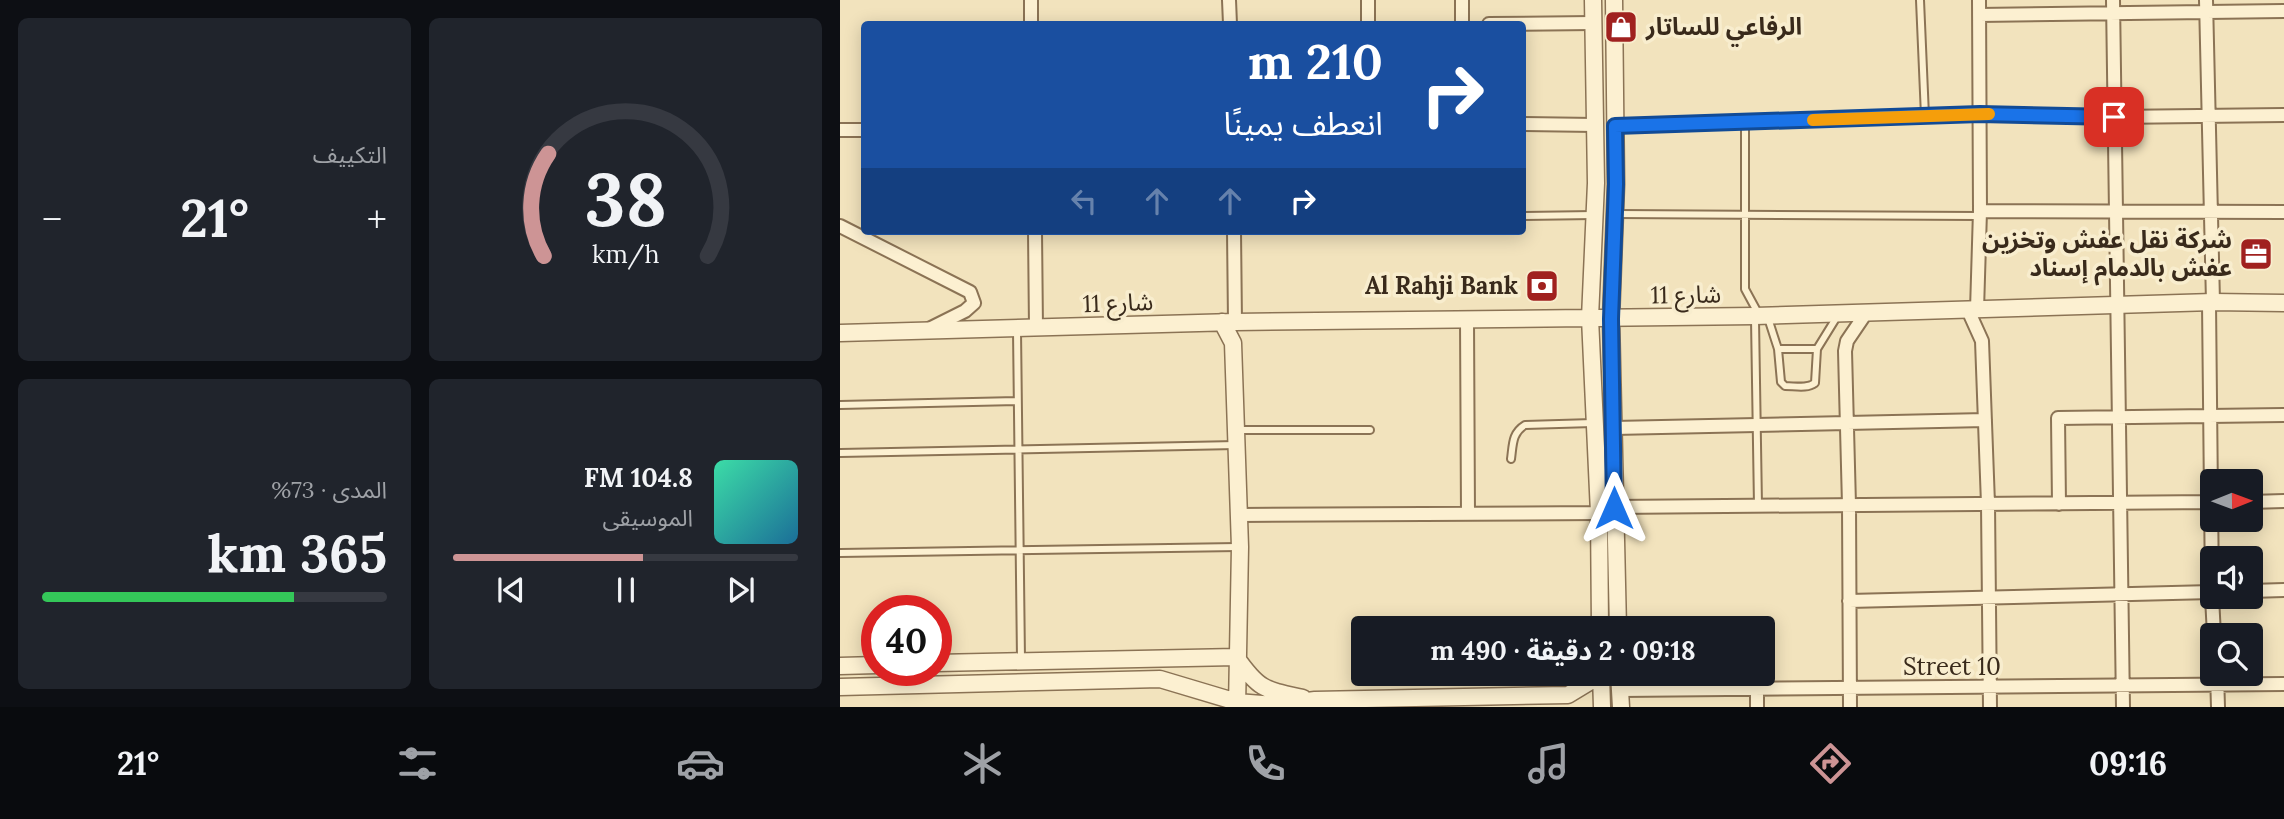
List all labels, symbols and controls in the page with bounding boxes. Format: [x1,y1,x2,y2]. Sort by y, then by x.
shop icon: الرفاعي للساتار [1602,8,1640,46]
place label: الرفاعي للساتار [1645,11,1802,47]
text: 210 m [1248,30,1383,92]
icon: right [1407,49,1498,140]
pin [2084,87,2144,147]
icon: arrive [2095,98,2133,136]
text: انعطف يمينًا [1224,103,1383,144]
text: التكييف [313,140,387,169]
text: 38 [584,153,667,246]
icon: left [1065,182,1103,220]
icon: ahead [1138,182,1176,220]
icon: ahead [1211,182,1249,220]
icon: right [1284,182,1322,220]
text: 21° [180,185,249,251]
text: − [42,195,62,243]
text: + [367,195,387,243]
place label: شركة نقل عفش وتخزين عفش بالدمام إسناد [1982,224,2232,286]
office icon: شركة نقل عفش وتخزين عفش بالدمام إسناد [2237,235,2275,273]
text: km/h [592,237,659,269]
bank icon: Al Rahji Bank [1523,267,1561,305]
place label: Al Rahji Bank [1365,270,1518,301]
street label: شارع 11 [1650,278,1722,313]
street label: شارع 11 [1082,286,1154,321]
text: 104.8 FM [584,461,693,494]
north arrow [2200,469,2263,532]
map controls [2200,469,2263,686]
position arrow [1577,471,1651,545]
text: المدى · 73% [271,475,387,504]
text: الموسيقى [602,503,693,532]
text: 365 km [207,520,387,586]
button: sound [2200,546,2263,609]
icon: previous [492,571,530,609]
icon: pause [607,571,645,609]
icon: next [722,571,760,609]
speed limit sign: 40 [861,595,952,686]
button: search [2200,623,2263,686]
text: 09:18 · 2 دقيقة · 490 m [1430,634,1696,667]
street label: Street 10 [1903,651,2001,682]
icon: filters [393,739,442,788]
icon: car [676,739,725,788]
icon: climate [958,739,1007,788]
icon: phone [1241,739,1290,788]
icon: music [1524,739,1573,788]
icon: directions [1806,739,1855,788]
text: 21° [117,743,159,784]
text: 09:16 [2089,743,2167,784]

